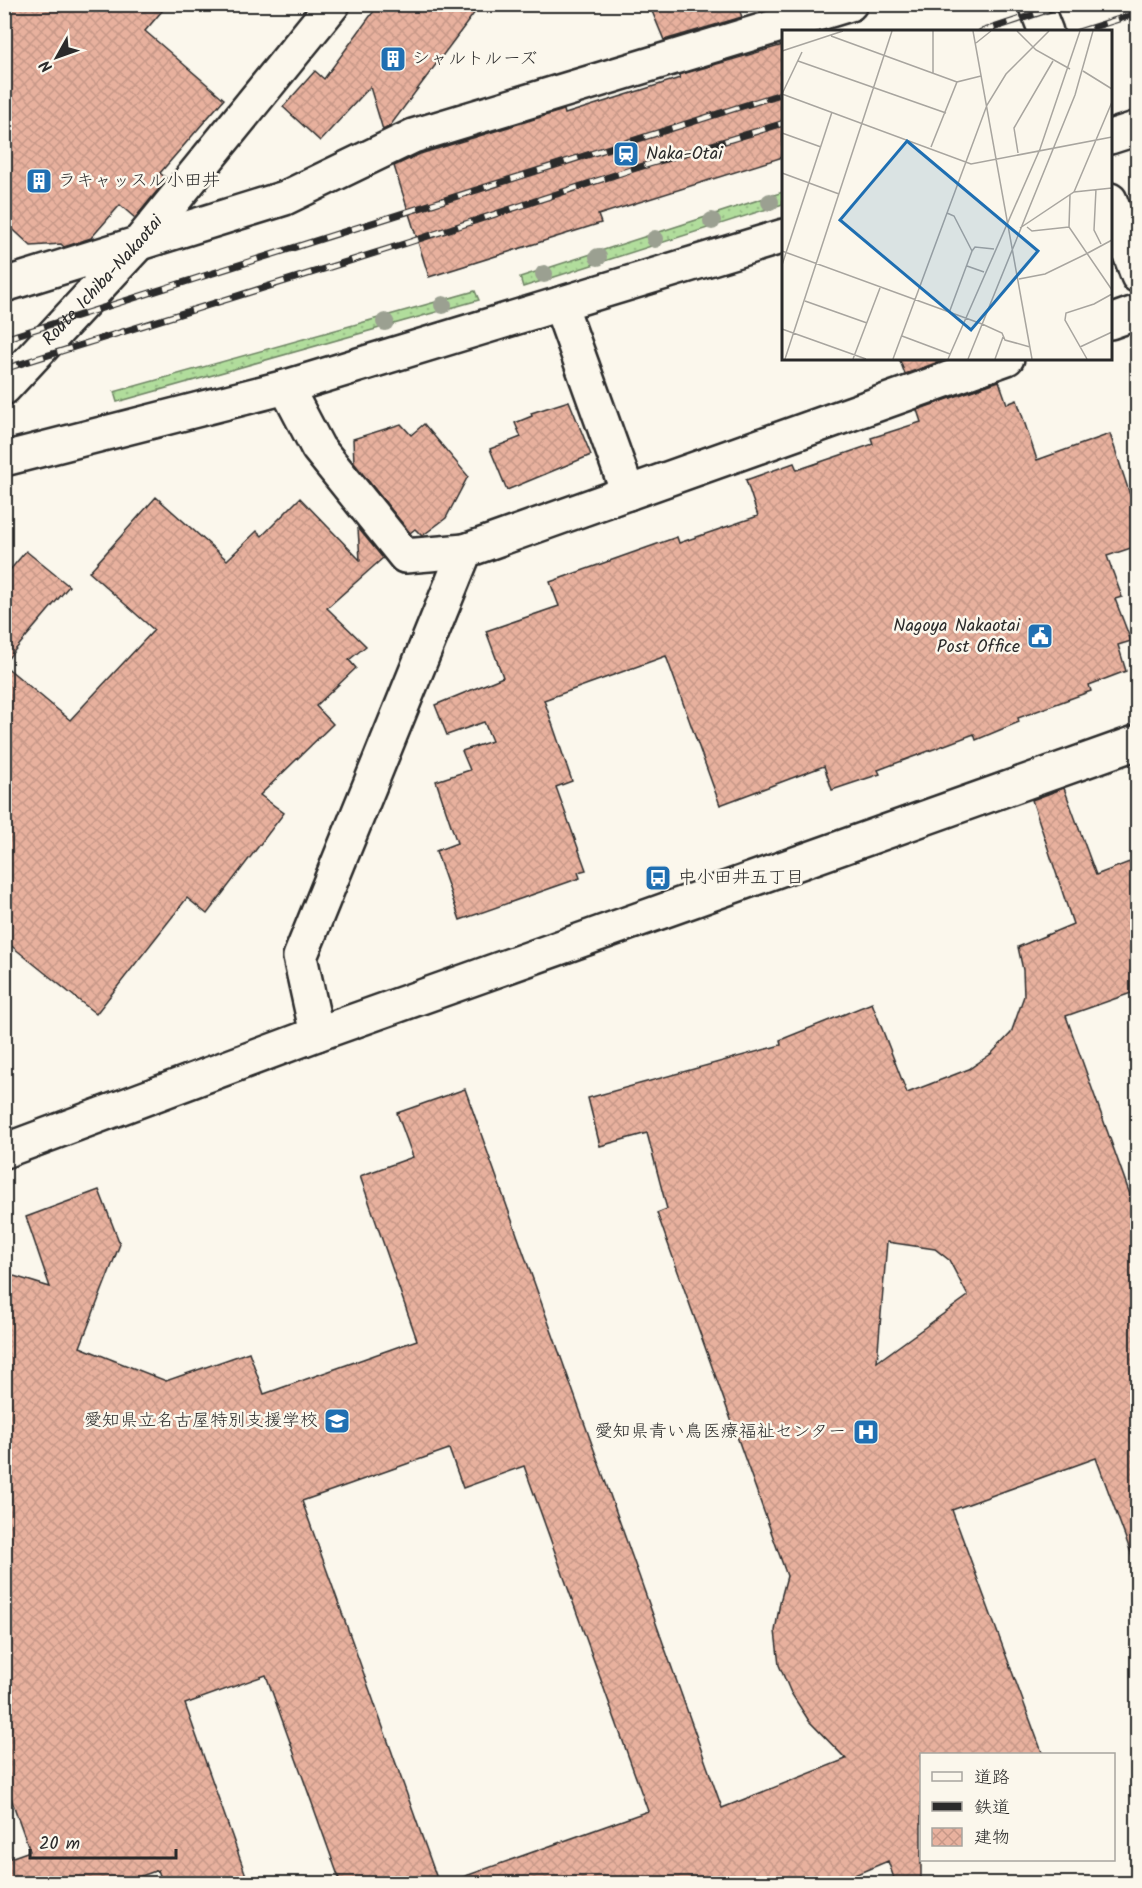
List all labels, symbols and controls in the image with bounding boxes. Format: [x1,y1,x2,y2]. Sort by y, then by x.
north arrow [27,27,87,87]
inset map [782,30,1112,360]
building icon: シャルトルーズ [378,44,408,74]
place label: シャルトルーズ [412,45,537,74]
text: N [34,54,59,78]
station icon: Naka-Otai [611,139,641,169]
place label: Naka-Otai [646,140,723,169]
building icon: ラキャッスル小田井 [24,166,54,196]
place label: ラキャッスル小田井 [58,167,220,196]
street label: Route Ichiba-Nakaotai [35,208,171,353]
place label: Nagoya Nakaotai Post Office [893,612,1021,662]
public building icon: Nagoya Nakaotai Post Office [1025,621,1055,651]
bus stop icon: 中小田井五丁目 [643,863,673,893]
place label: 中小田井五丁目 [678,864,804,893]
school or university icon: 愛知県立名古屋特別支援学校 [322,1406,352,1436]
place label: 愛知県立名古屋特別支援学校 [84,1407,318,1436]
hospital icon: 愛知県青い鳥医療福祉センター [851,1417,881,1447]
place label: 愛知県青い鳥医療福祉センター [595,1418,846,1447]
legend [920,1753,1115,1861]
text: 道路 [974,1764,1010,1793]
text: 鉄道 [974,1794,1010,1823]
scale bar [30,1822,176,1860]
text: 建物 [974,1824,1010,1853]
text: 20 m [39,1830,80,1859]

